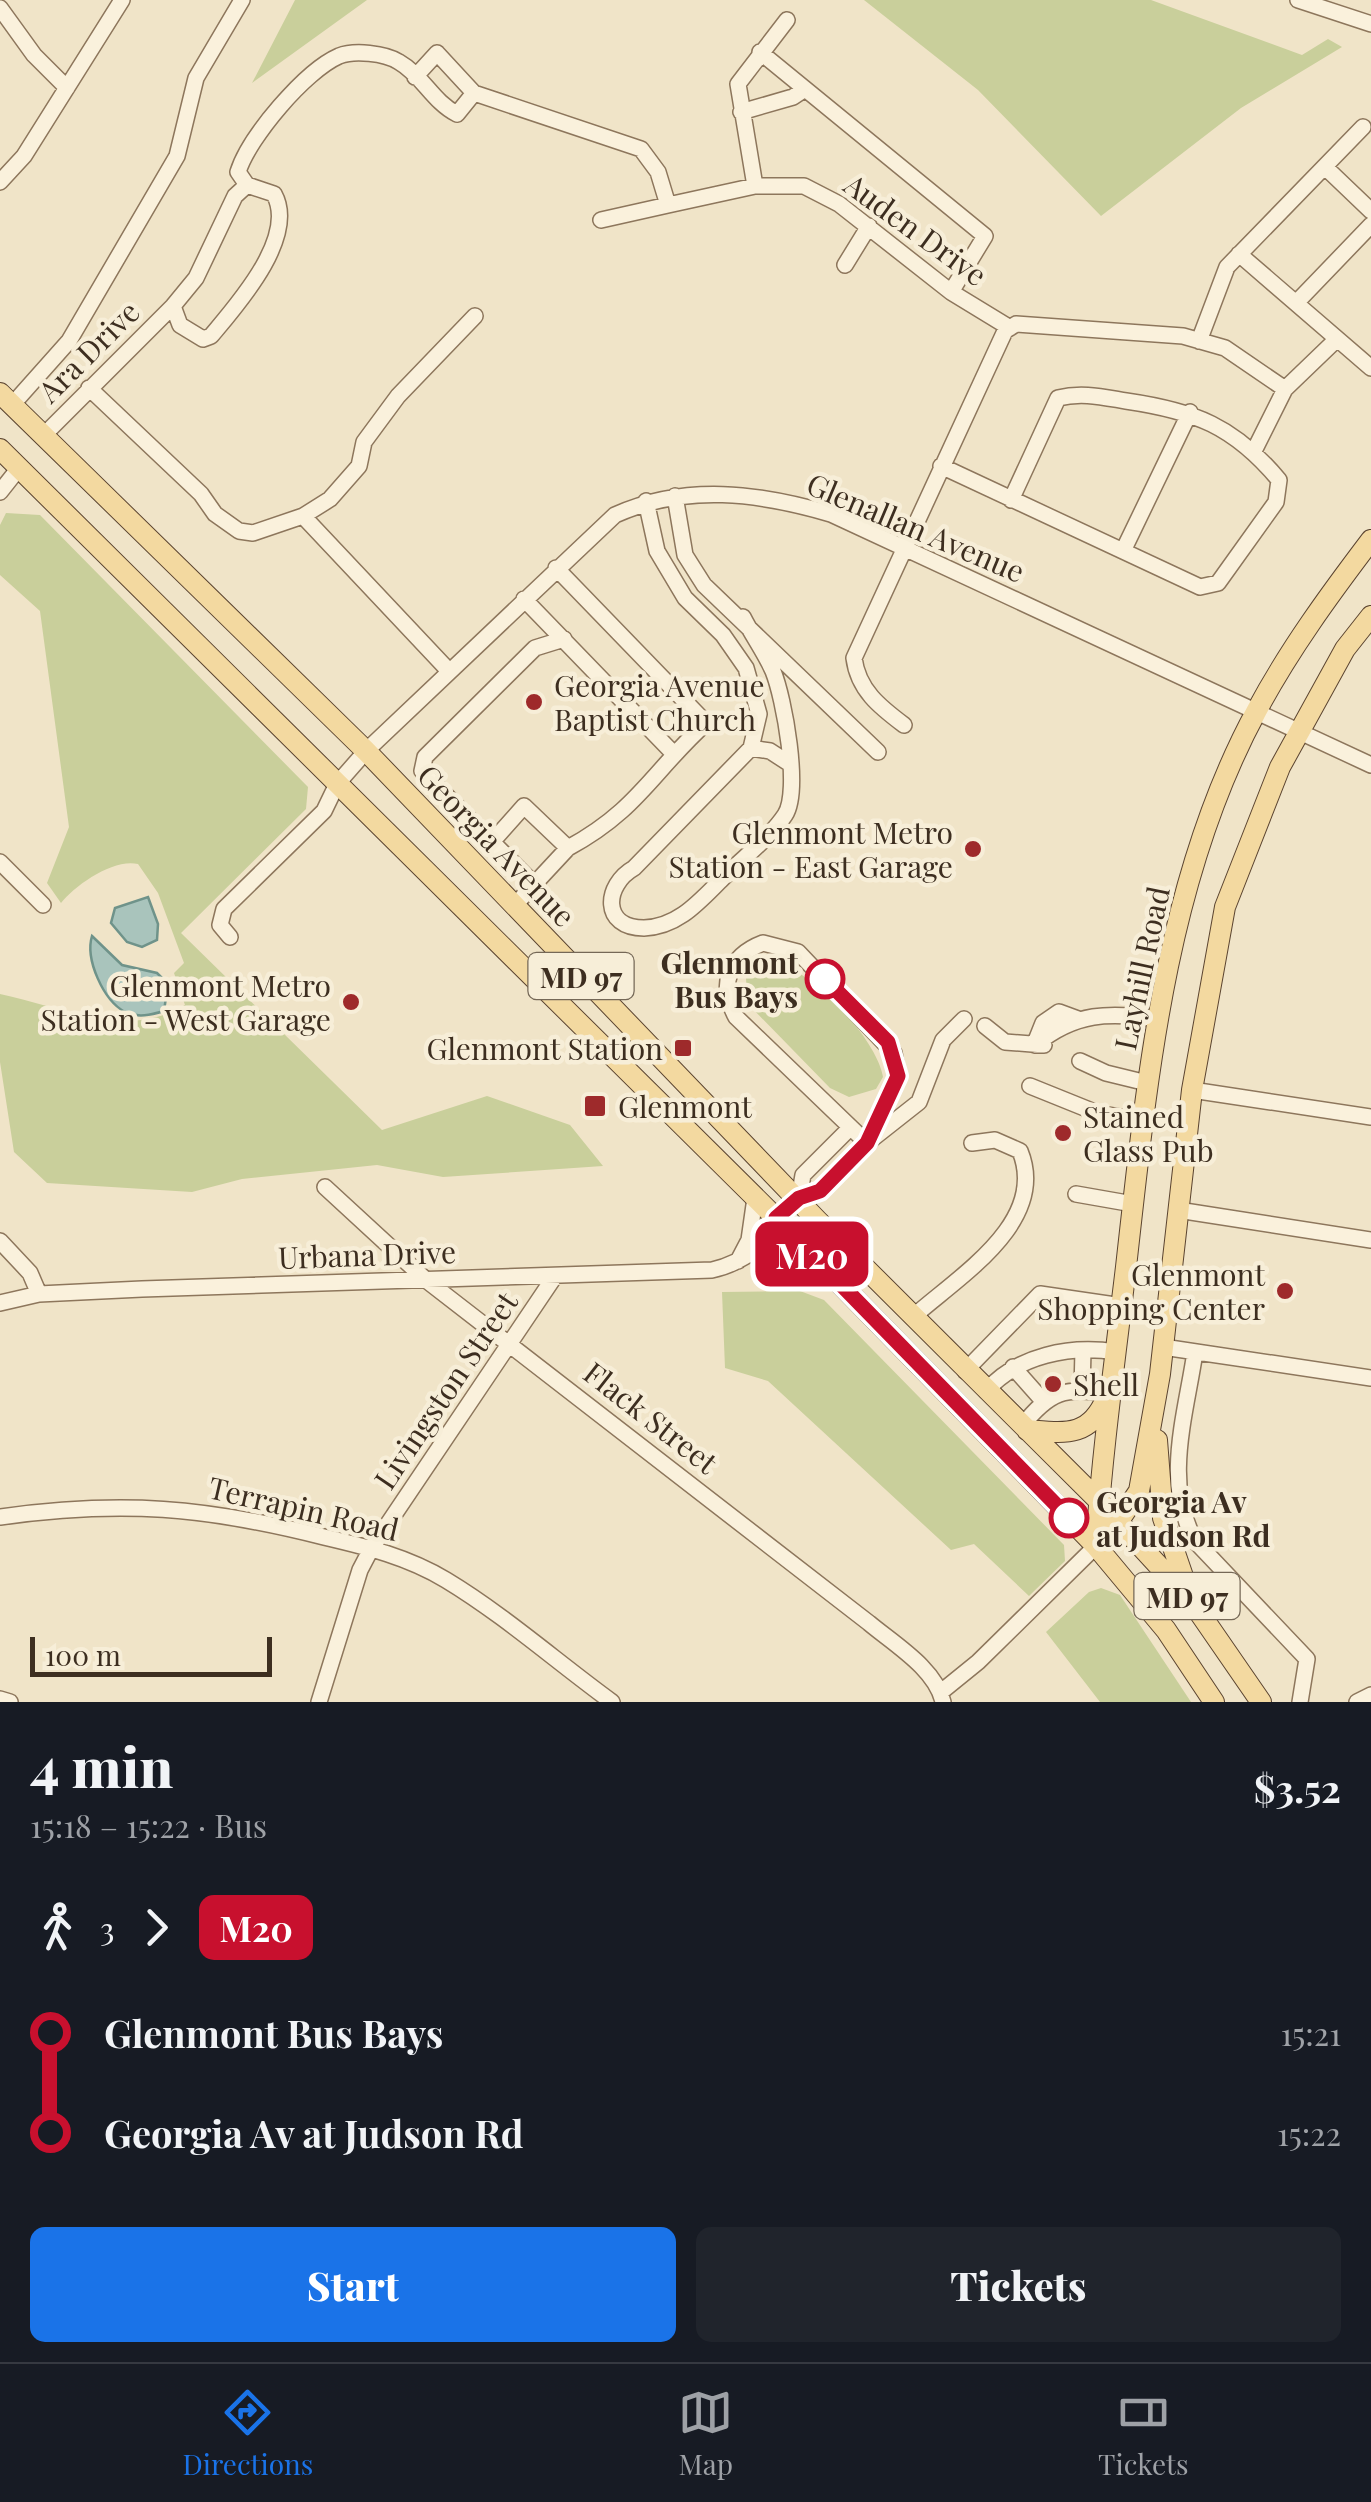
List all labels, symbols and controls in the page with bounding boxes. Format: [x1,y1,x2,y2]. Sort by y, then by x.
street label: Auden Drive [836,163,995,294]
street label: Ara Drive [28,292,147,411]
street label: Glenallan Avenue [801,463,1031,591]
place label: Georgia Avenue Baptist Church [554,665,765,739]
marker: Georgia Avenue Baptist Church [523,691,545,713]
street label: Georgia Avenue [409,755,585,935]
place label: Glenmont Metro Station - East Garage [668,812,953,886]
marker: Glenmont Metro Station - East Garage [962,838,984,860]
street label: Layhill Road [1104,883,1178,1053]
place label: Glenmont Bus Bays [661,942,798,1016]
road number: MD 97 [528,953,634,999]
marker: Glenmont Bus Bays [806,960,844,998]
place label: Glenmont Metro Station - West Garage [40,965,331,1039]
marker: Glenmont Metro Station - West Garage [340,991,362,1013]
place label: Glenmont Station [427,1028,663,1068]
marker: Glenmont Station [672,1037,694,1059]
place label: Glenmont [618,1086,752,1126]
marker: Glenmont [582,1093,608,1119]
place label: Stained Glass Pub [1083,1096,1214,1170]
marker: Stained Glass Pub [1052,1122,1074,1144]
line badge: M20 [754,1222,870,1286]
street label: Urbana Drive [277,1231,457,1277]
text: M20 [775,1231,849,1278]
place label: Glenmont Shopping Center [1037,1254,1265,1328]
marker: Glenmont Shopping Center [1274,1280,1296,1302]
street label: Livingston Street [364,1283,526,1496]
street label: Flack Street [576,1352,726,1482]
place label: Shell [1073,1364,1139,1404]
marker: Shell [1042,1373,1064,1395]
street label: Terrapin Road [205,1467,403,1549]
place label: Georgia Av at Judson Rd [1096,1481,1270,1555]
marker: Georgia Av at Judson Rd [1050,1499,1088,1537]
road number: MD 97 [1134,1573,1240,1619]
scale bar [30,1632,272,1676]
text: 100 m [45,1636,121,1673]
text: 4 min [30,1728,173,1802]
text: $3.52 [1254,1762,1341,1813]
text: 15:18 – 15:22 · Bus [30,1803,267,1846]
icon: walk [30,1900,85,1955]
icon: forward [129,1900,184,1955]
text: M20 [219,1904,293,1951]
text: 3 [100,1906,114,1949]
text: Glenmont Bus Bays [104,2007,443,2058]
text: 15:21 [1281,2011,1341,2054]
text: Georgia Av at Judson Rd [104,2107,524,2158]
text: 15:22 [1277,2111,1341,2154]
button: Start [30,2227,676,2342]
button: Tickets [696,2227,1341,2342]
tab: Directions [182,2385,313,2482]
tab: Map [678,2385,733,2482]
tab: Tickets [1098,2385,1189,2482]

